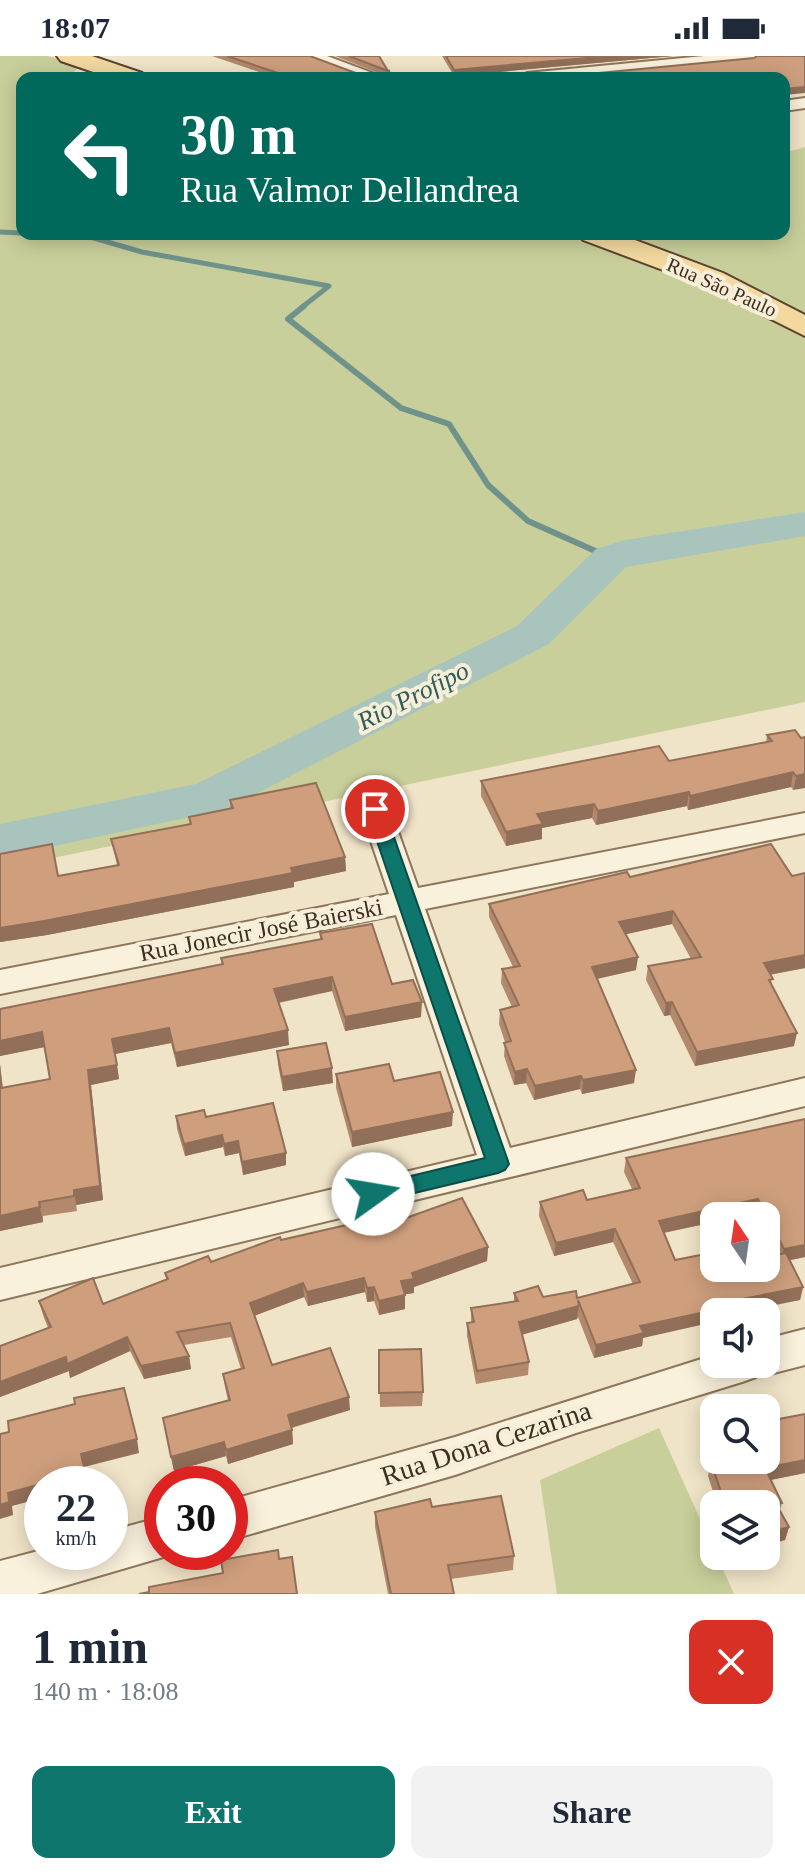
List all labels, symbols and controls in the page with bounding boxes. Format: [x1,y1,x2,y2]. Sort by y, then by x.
text: 18:07 [40,11,110,44]
icon: left [48,104,152,208]
text: 30 m [180,104,297,166]
text: Rua Valmor Dellandrea [180,170,519,210]
street label: Rua São Paulo [664,253,780,321]
water label: Rio Profipo [352,656,474,737]
pin [341,775,409,843]
icon: arrive [353,787,397,831]
street label: Rua Jonecir José Baierski [137,894,385,966]
position arrow [331,1152,415,1236]
north arrow [700,1202,780,1282]
map controls [700,1202,780,1570]
button: sound [700,1298,780,1378]
street label: Rua Dona Cezarina [377,1394,596,1492]
button: search [700,1394,780,1474]
speed limit sign: 30 [144,1466,248,1570]
text: 22 [56,1485,96,1530]
button: layers [700,1490,780,1570]
text: km/h [55,1527,97,1549]
text: 1 min [32,1620,148,1673]
button: close [689,1620,773,1704]
text: 140 m · 18:08 [32,1677,179,1706]
button: Exit [32,1766,395,1858]
button: Share [411,1766,773,1858]

